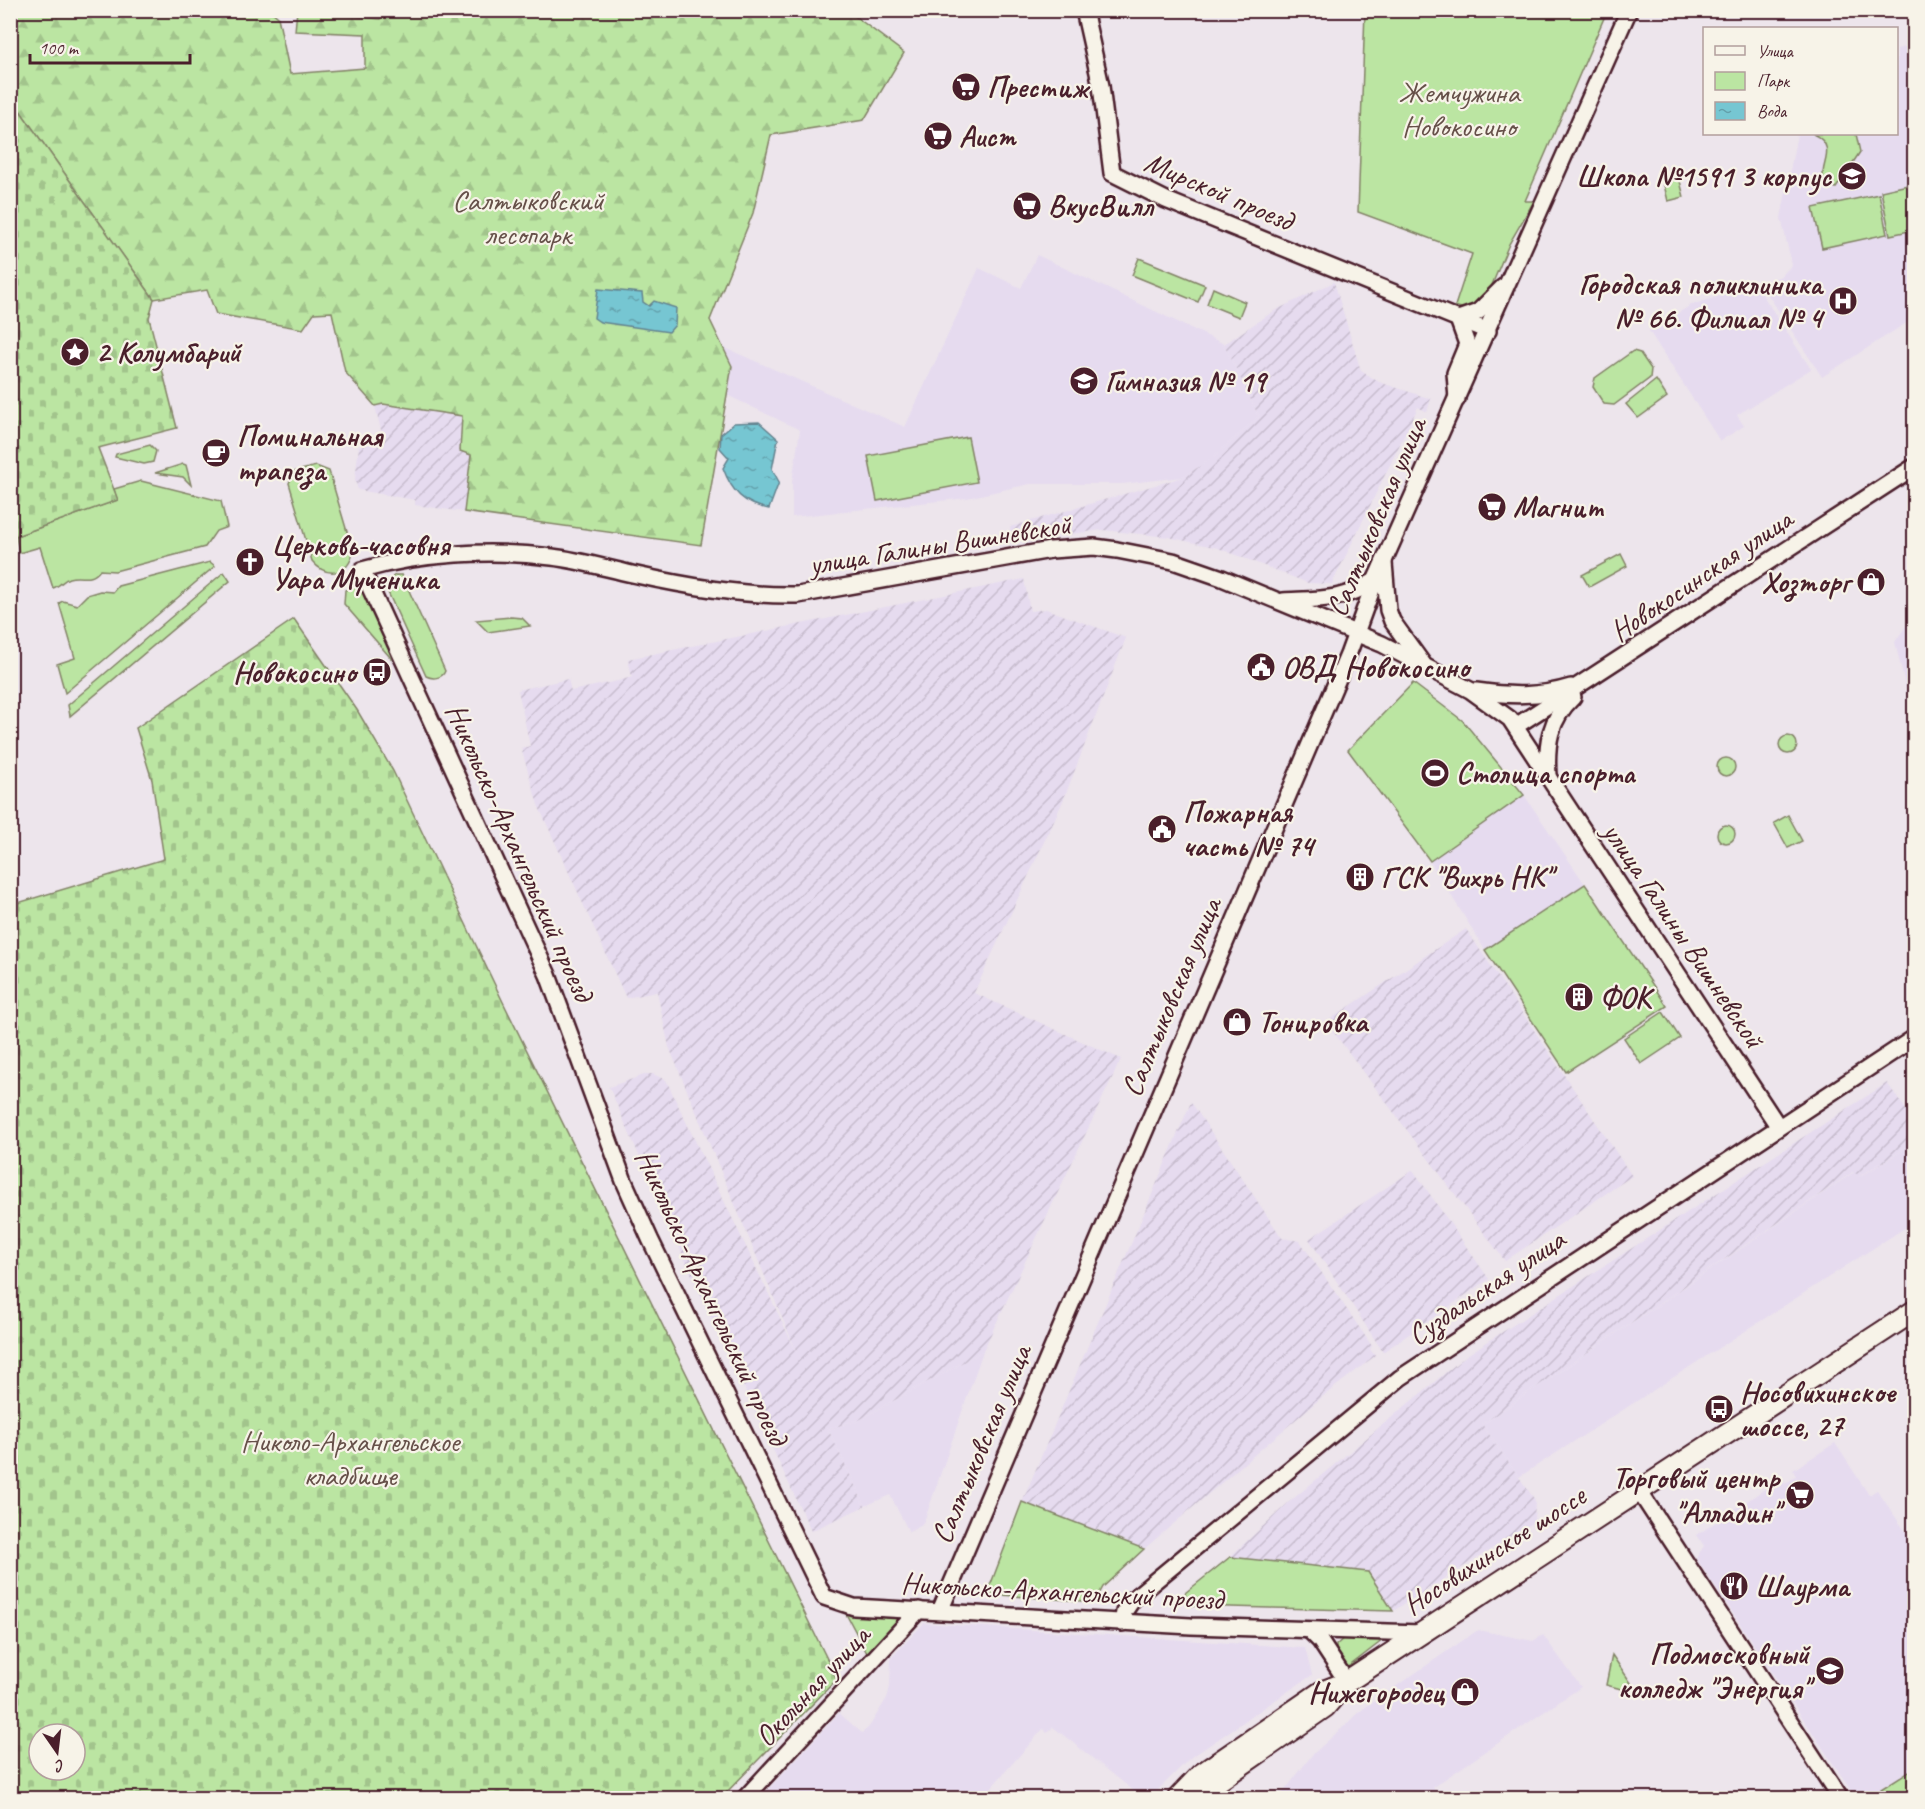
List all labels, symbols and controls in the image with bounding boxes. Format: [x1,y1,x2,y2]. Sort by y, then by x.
scale bar [30,27,190,65]
legend [1703,27,1898,135]
text: 100 m [39,37,80,59]
text: Улица [1757,40,1794,62]
place label: Престиж [987,68,1091,106]
text: Парк [1757,70,1791,92]
supermarket icon: Престиж [950,71,982,103]
park label: Жемчужина Новокосино [1398,73,1521,145]
text: Вода [1757,100,1788,122]
place label: Аист [959,117,1017,155]
supermarket icon: Аист [922,120,954,152]
street label: Мирской проезд [1139,143,1301,240]
place label: Школа №1591 3 корпус [1576,157,1833,196]
school or university icon: Школа №1591 3 корпус [1836,160,1868,192]
park label: Салтыковский лесопарк [452,181,605,253]
place label: ВкусВилл [1048,187,1155,225]
supermarket icon: ВкусВилл [1011,190,1043,222]
place label: Городская поликлиника № 66. Филиал № 4 [1579,265,1825,337]
hospital icon: Городская поликлиника № 66. Филиал № 4 [1827,285,1859,317]
place label: 2 Колумбарий [96,333,243,372]
place icon: 2 Колумбарий [59,336,91,368]
place label: Гимназия № 19 [1105,362,1269,400]
school or university icon: Гимназия № 19 [1068,365,1100,397]
street label: Салтыковская улица [1317,410,1436,622]
place label: Поминальная трапеза [237,417,384,490]
cafe icon: Поминальная трапеза [200,437,232,469]
place label: Магнит [1513,488,1604,526]
supermarket icon: Магнит [1476,491,1508,523]
street label: Новокосинская улица [1602,498,1802,650]
street label: улица Галины Вишневской [805,504,1075,584]
place label: Церковь-часовня Уара Мученика [271,526,452,598]
church icon: Церковь-часовня Уара Мученика [234,546,266,578]
place label: Хозторг [1761,563,1854,602]
shop icon: Хозторг [1855,566,1887,598]
place label: ОВД Новокосино [1282,648,1472,686]
public building icon: ОВД Новокосино [1245,651,1277,683]
place label: Новокосино [233,653,359,691]
bus stop icon: Новокосино [361,656,393,688]
street label: Никольско-Архангельский проезд [437,697,604,1009]
place label: Столица спорта [1456,754,1637,792]
sports icon: Столица спорта [1419,757,1451,789]
place label: Пожарная часть № 74 [1183,793,1317,865]
public building icon: Пожарная часть № 74 [1146,813,1178,845]
street label: улица Галины Вишневской [1593,813,1774,1056]
place label: ГСК "Вихрь НК" [1381,858,1558,896]
building icon: ГСК "Вихрь НК" [1344,861,1376,893]
street label: Салтыковская улица [1112,890,1231,1102]
place label: ФОК [1600,978,1656,1016]
building icon: ФОК [1563,981,1595,1013]
place label: Тонировка [1258,1003,1370,1041]
shop icon: Тонировка [1221,1006,1253,1038]
street label: Никольско-Архангельский проезд [627,1143,798,1453]
street label: Суздальская улица [1400,1219,1574,1354]
street label: Салтыковская улица [922,1337,1041,1549]
place label: Носовихинское шоссе, 27 [1740,1373,1897,1445]
bus stop icon: Носовихинское шоссе, 27 [1703,1393,1735,1425]
park label: Николо-Архангельское кладбище [241,1422,462,1494]
place label: Торговый центр "Алладин" [1612,1459,1786,1531]
street label: Носовихинское шоссе [1395,1475,1595,1623]
supermarket icon: Торговый центр "Алладин" [1784,1479,1816,1511]
street label: Никольско-Архангельский проезд [900,1564,1226,1619]
place label: Шаурма [1755,1567,1852,1606]
restaurant icon: Шаурма [1718,1570,1750,1602]
street label: Окольная улица [746,1615,880,1755]
place label: Подмосковный колледж "Энергия" [1618,1635,1816,1707]
school or university icon: Подмосковный колледж "Энергия" [1814,1655,1846,1687]
place label: Нижегородец [1308,1673,1445,1711]
shop icon: Нижегородец [1449,1676,1481,1708]
north arrow [27,1722,87,1782]
text: С [52,1755,67,1777]

